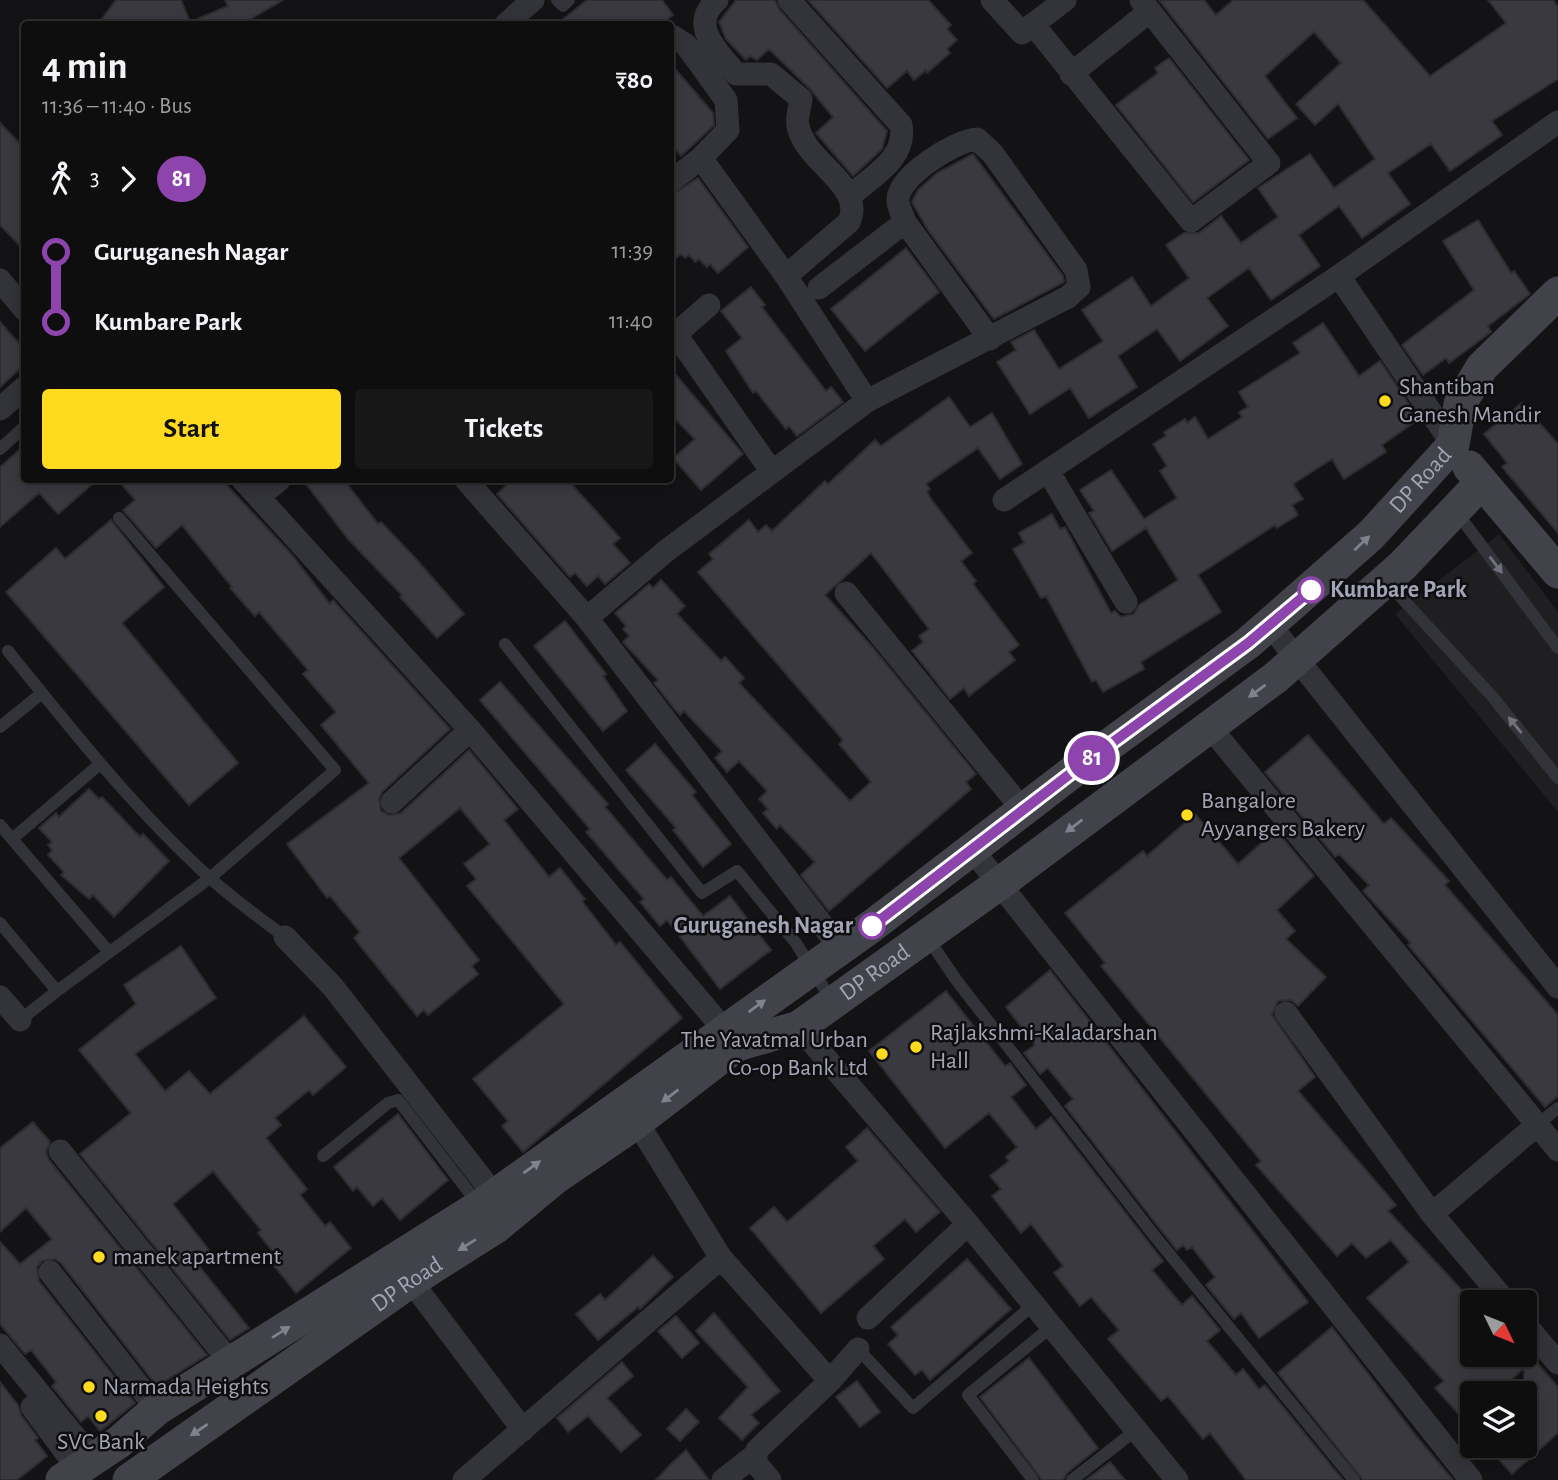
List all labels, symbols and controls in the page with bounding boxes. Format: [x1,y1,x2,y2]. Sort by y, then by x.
text: 4 min [42,48,128,86]
text: ₹80 [616,67,653,93]
text: 11:36 – 11:40 · Bus [42,95,192,118]
icon: walk [42,160,80,198]
icon: forward [109,160,147,198]
text: 3 [90,167,99,190]
text: 81 [171,167,192,191]
text: Guruganesh Nagar [94,239,288,265]
text: 11:39 [612,240,653,263]
text: Kumbare Park [94,309,242,335]
text: 11:40 [609,310,653,333]
place label: Shantiban Ganesh Mandir [1399,375,1541,427]
button: Start [42,389,341,469]
button: Tickets [355,389,653,469]
marker: Shantiban Ganesh Mandir [1377,393,1393,409]
street label: DP Road [1385,443,1456,518]
one-way arrow [1353,536,1370,552]
one-way arrow [1488,555,1503,573]
marker: Kumbare Park [1298,577,1324,603]
place label: Kumbare Park [1330,578,1467,602]
one-way arrow [1248,684,1266,698]
one-way arrow [1509,716,1523,734]
line badge: 81 [1060,735,1124,781]
text: 81 [1082,746,1102,770]
place label: Bangalore Ayyangers Bakery [1201,789,1365,841]
marker: Bangalore Ayyangers Bakery [1179,807,1195,823]
one-way arrow [1065,819,1083,833]
marker: Guruganesh Nagar [859,913,885,939]
place label: Guruganesh Nagar [674,914,854,938]
street label: DP Road [836,940,914,1006]
one-way arrow [748,999,766,1013]
place label: Rajlakshmi-Kaladarshan Hall [930,1021,1158,1073]
place label: The Yavatmal Urban Co-op Bank Ltd [680,1028,868,1080]
marker: Rajlakshmi-Kaladarshan Hall [908,1039,924,1055]
marker: The Yavatmal Urban Co-op Bank Ltd [874,1046,890,1062]
one-way arrow [661,1089,679,1103]
one-way arrow [523,1161,541,1175]
one-way arrow [458,1239,477,1252]
place label: manek apartment [113,1245,282,1269]
marker: manek apartment [91,1249,107,1265]
street label: DP Road [367,1252,447,1317]
north arrow [1460,1290,1536,1367]
map controls [1460,1290,1537,1458]
one-way arrow [271,1325,290,1338]
place label: Narmada Heights [103,1375,269,1399]
marker: Narmada Heights [81,1379,97,1395]
button: layers [1460,1381,1537,1458]
marker: SVC Bank [93,1408,109,1424]
one-way arrow [189,1423,208,1436]
place label: SVC Bank [57,1430,145,1454]

